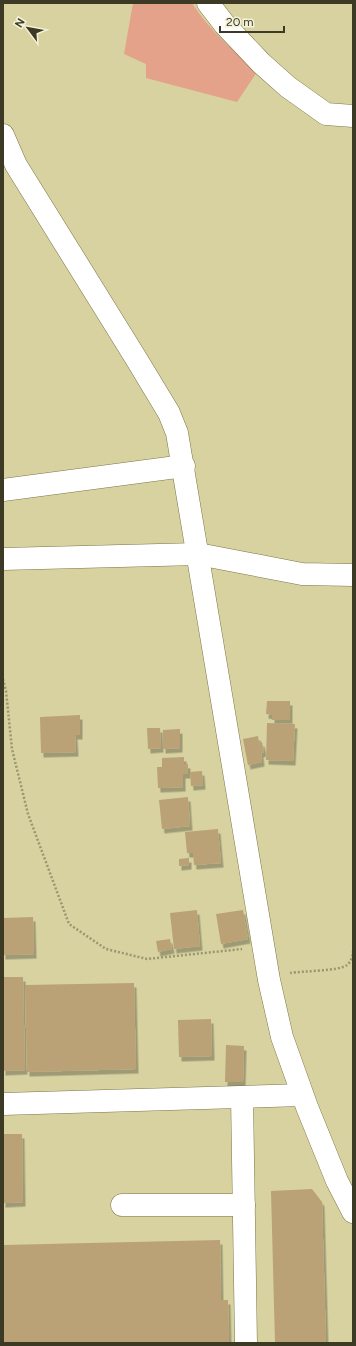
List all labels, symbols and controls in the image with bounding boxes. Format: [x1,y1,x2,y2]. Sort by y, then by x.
north arrow [8,8,48,48]
scale bar [220,8,284,34]
text: 20 m [226,15,254,29]
text: N [12,16,28,30]

